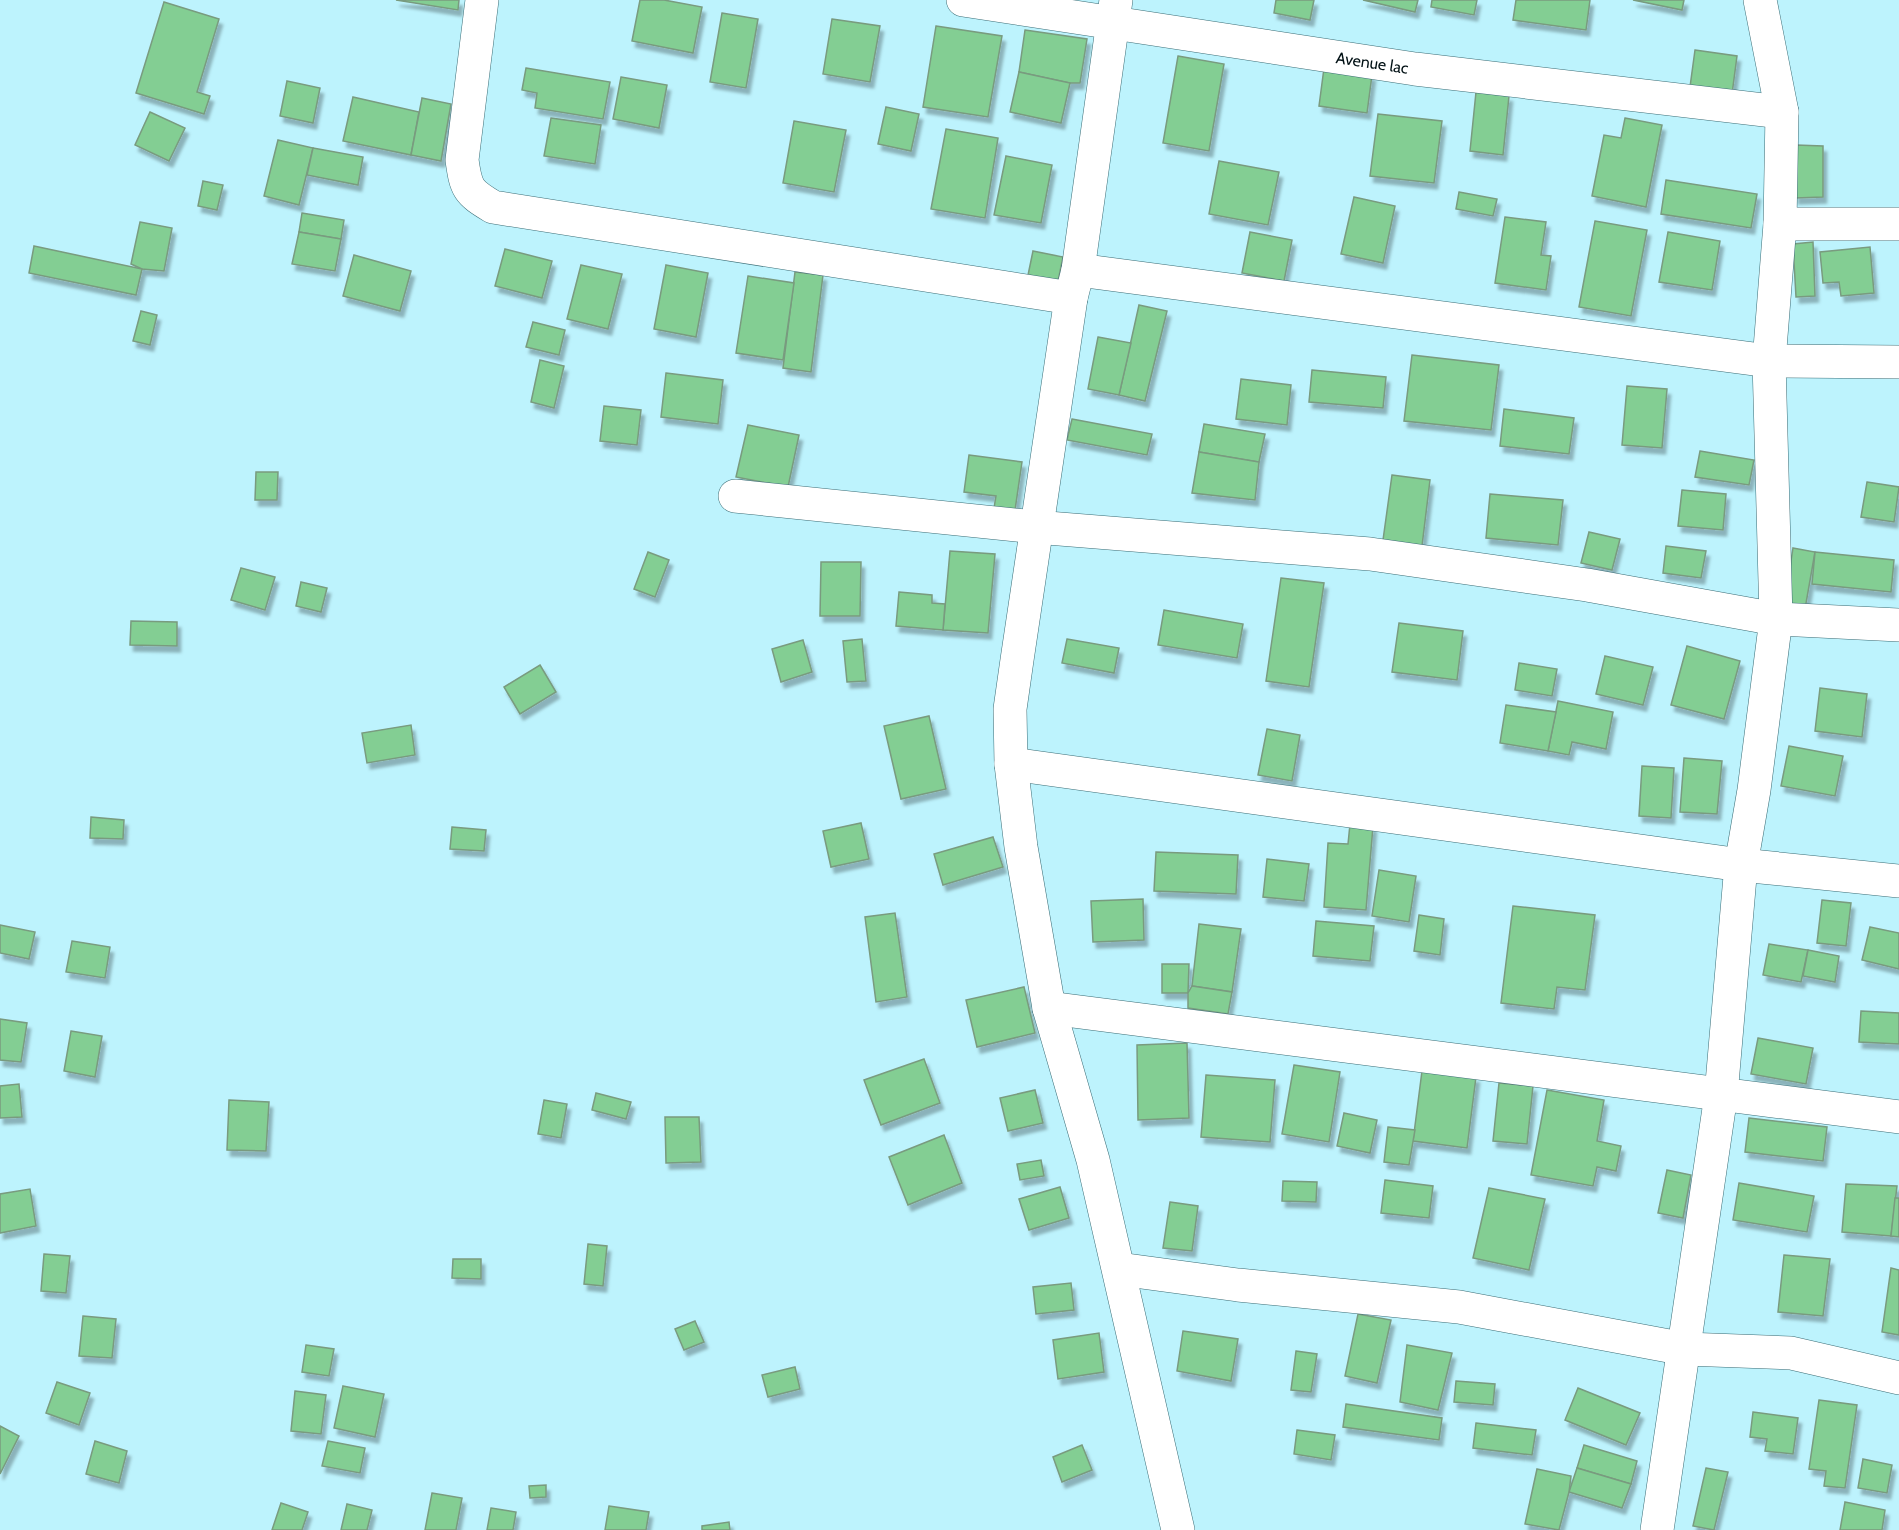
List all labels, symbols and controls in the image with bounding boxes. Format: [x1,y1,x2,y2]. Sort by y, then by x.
street label: Avenue lac [1335,48,1410,77]

